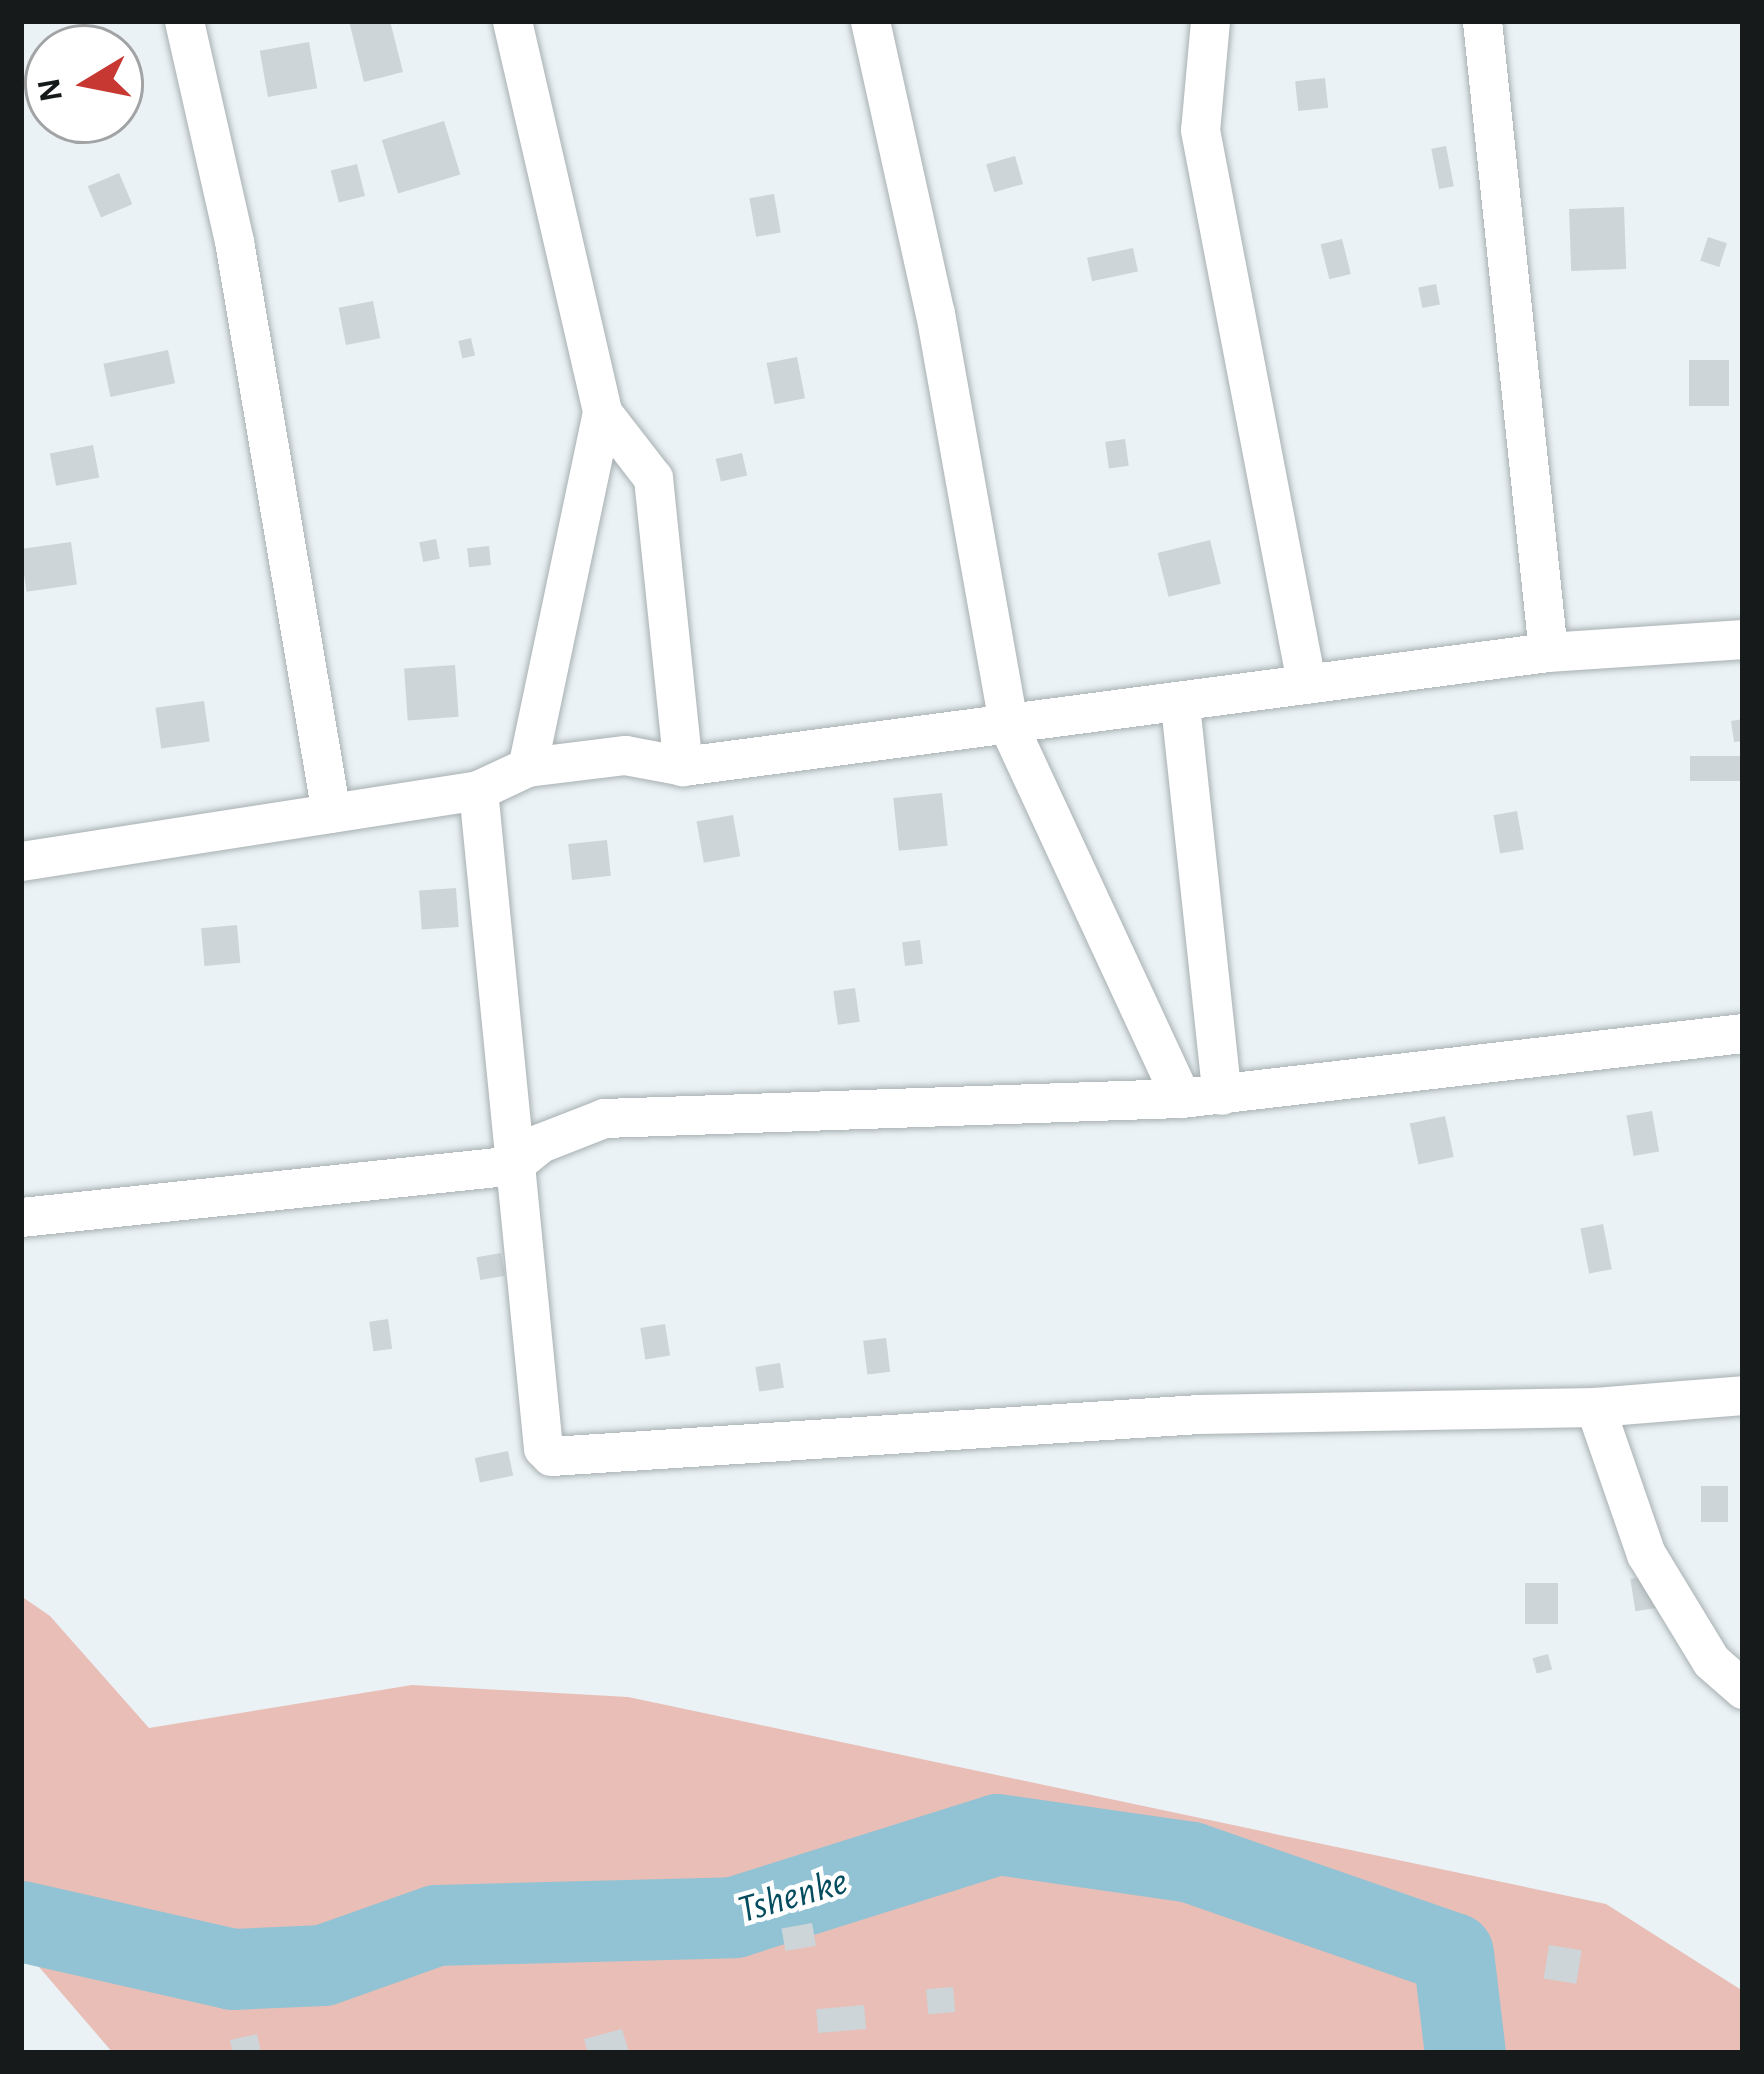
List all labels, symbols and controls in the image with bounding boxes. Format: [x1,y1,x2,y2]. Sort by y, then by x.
north arrow [24,24,144,144]
text: N [33,76,69,104]
water label: Tshenke [733,1859,853,1935]

